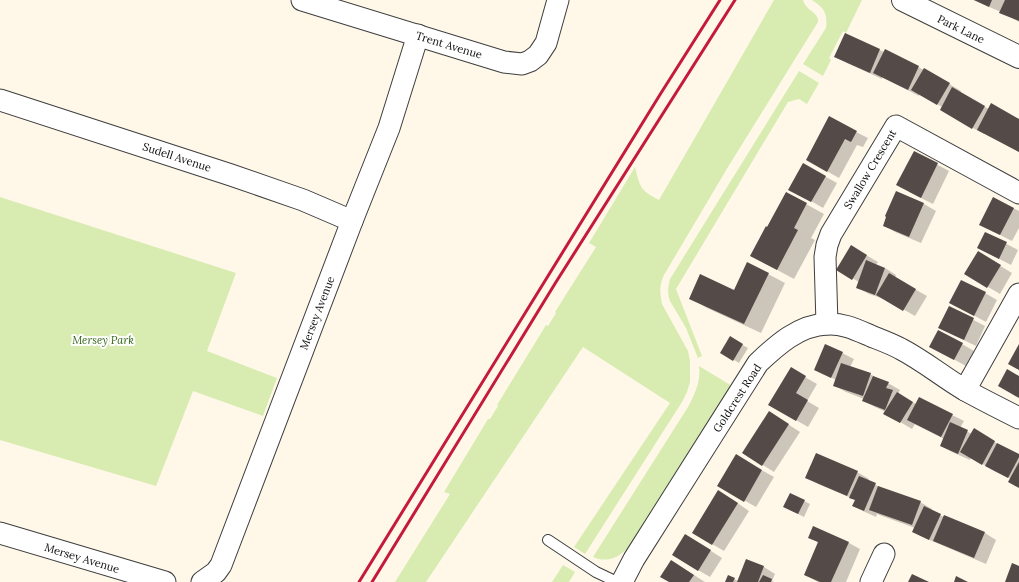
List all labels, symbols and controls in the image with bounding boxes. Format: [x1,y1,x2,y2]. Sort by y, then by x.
street label: Park Lane [935,12,987,46]
street label: Trent Avenue [414,28,484,62]
street label: Swallow Crescent [841,126,900,211]
street label: Sudell Avenue [141,139,213,175]
street label: Mersey Avenue [297,274,337,352]
park label: Mersey Park [72,333,134,347]
street label: Goldcrest Road [710,361,765,435]
street label: Mersey Avenue [43,540,121,576]

